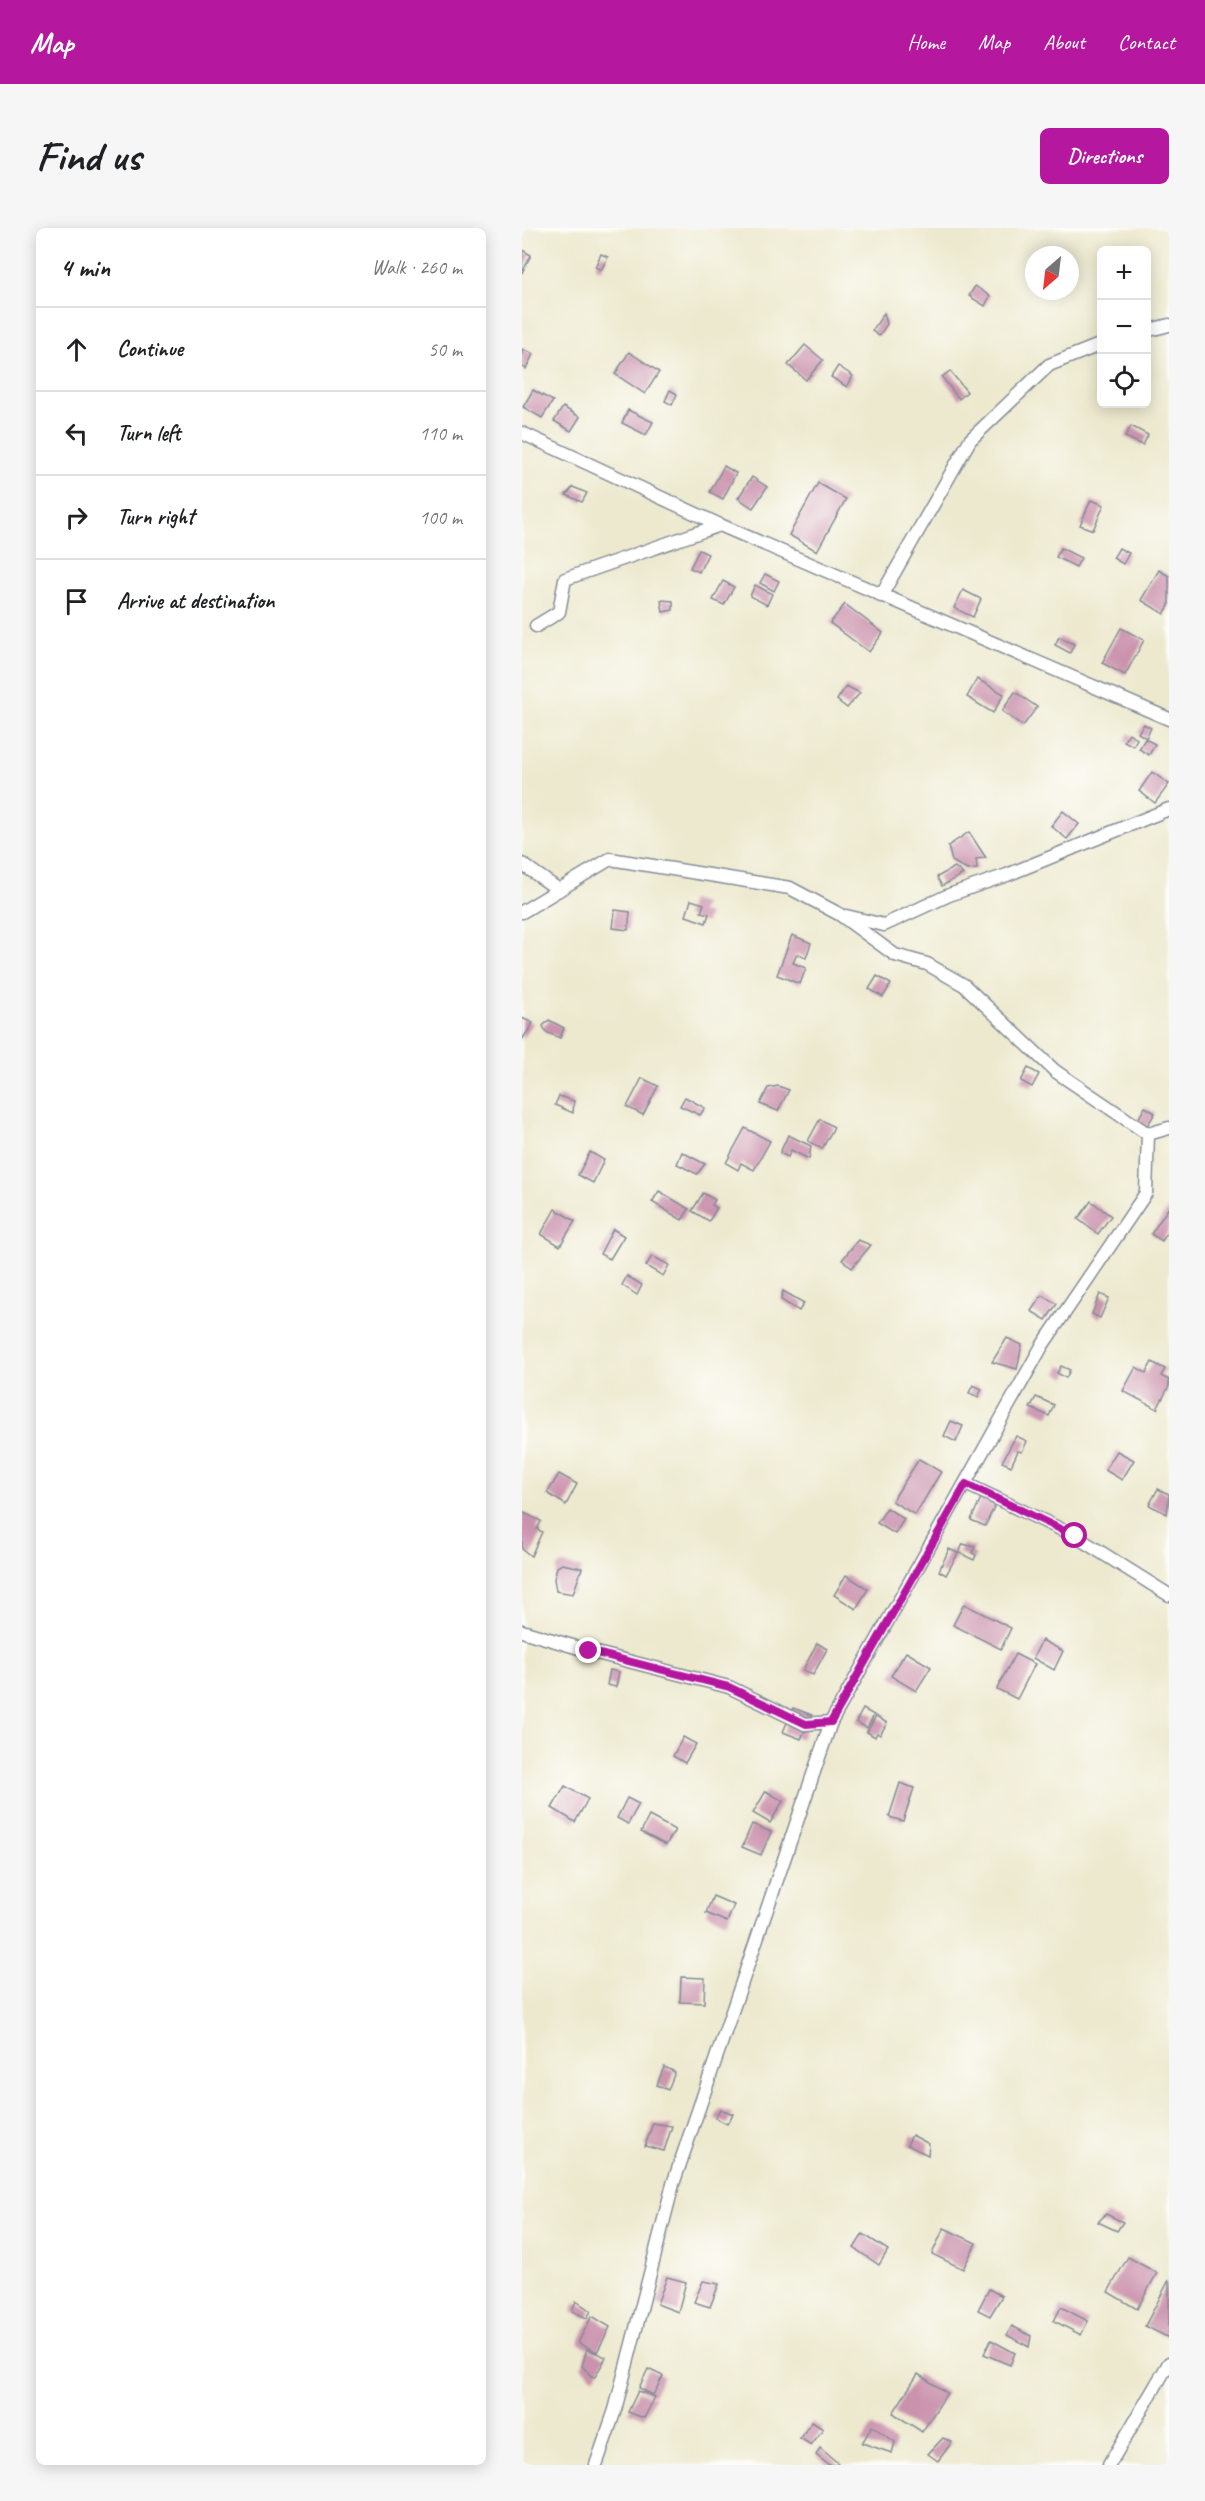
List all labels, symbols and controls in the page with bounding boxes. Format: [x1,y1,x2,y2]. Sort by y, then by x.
text: Map [30,25,73,60]
text: Home [907,29,945,55]
text: Map [978,29,1010,55]
text: About [1043,29,1085,55]
text: Contact [1118,29,1175,55]
button: Directions [1040,128,1169,184]
text: Find us [36,130,141,183]
north arrow [1025,246,1079,300]
map controls [1097,246,1151,408]
button: + [1097,246,1151,300]
text: 4 min [60,251,110,284]
text: Walk · 260 m [372,255,462,280]
button: − [1097,300,1151,354]
icon: ahead [60,333,93,366]
text: Continue [117,335,183,363]
text: 50 m [428,337,462,362]
button: locate [1097,354,1151,408]
icon: left [60,417,93,450]
text: Turn left [117,419,181,447]
text: 110 m [419,421,462,446]
icon: right [60,501,93,534]
text: Turn right [117,503,194,531]
text: 100 m [419,505,462,530]
icon: arrive [60,585,93,618]
text: Arrive at destination [117,587,274,615]
route start [1061,1522,1087,1548]
route end [575,1637,601,1663]

